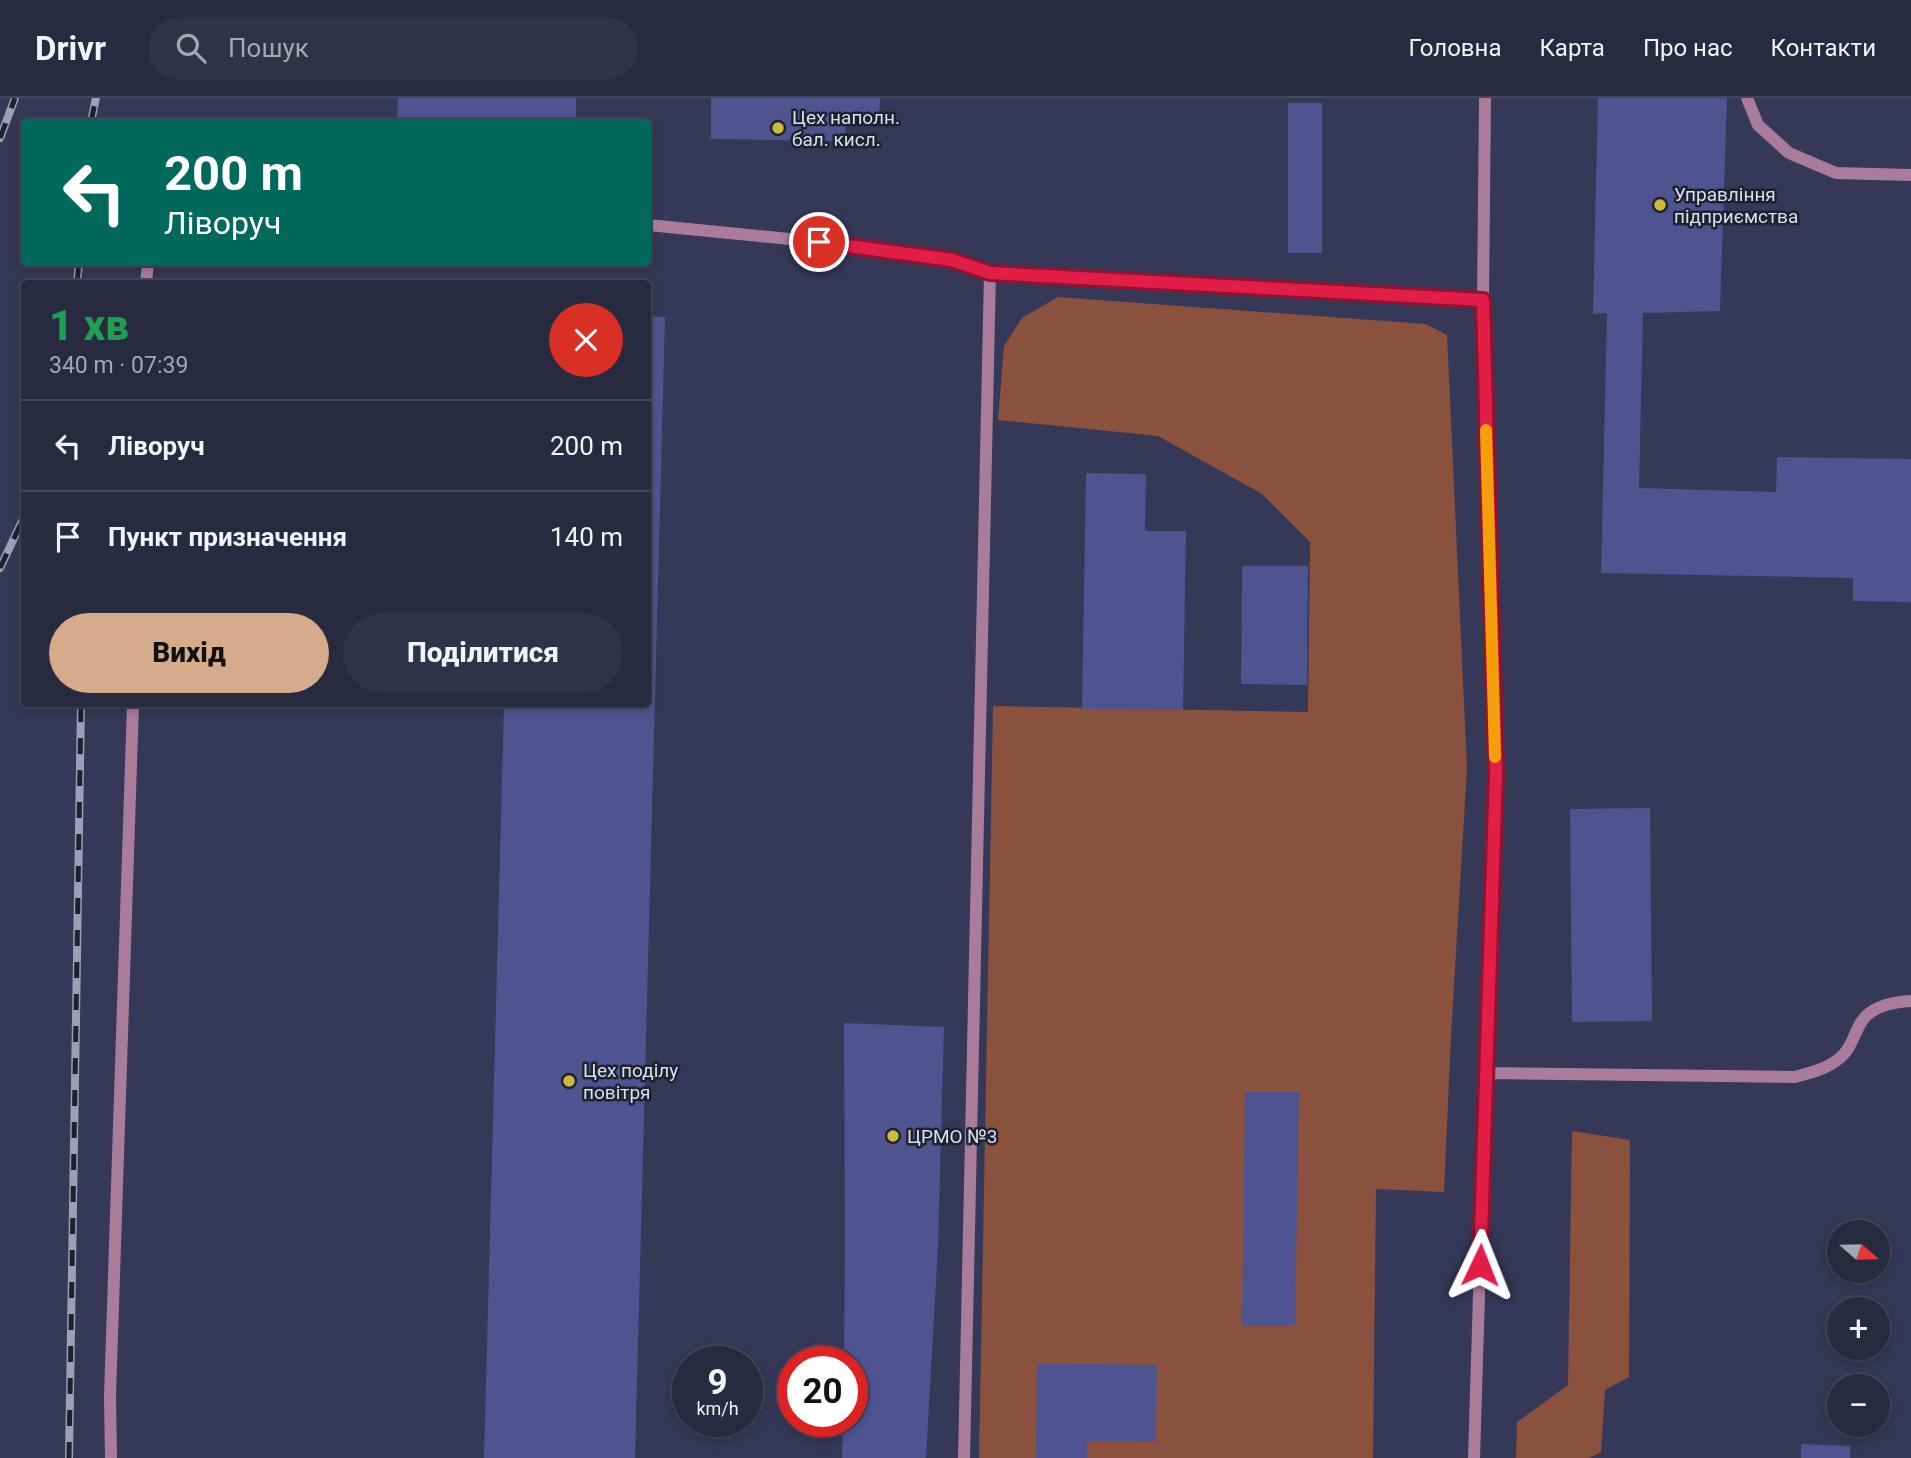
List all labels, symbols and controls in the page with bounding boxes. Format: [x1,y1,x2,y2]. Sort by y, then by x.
search box [148,17,638,80]
text: Drivr [35,29,106,68]
icon: search [172,29,210,67]
text: Пошук [228,33,309,63]
text: Головна [1409,34,1501,62]
text: Карта [1539,34,1605,62]
text: Про нас [1643,34,1733,62]
text: Контакти [1771,34,1876,62]
place label: Цех наполн. бал. кисл. [792,106,900,151]
marker: Цех наполн. бал. кисл. [770,120,786,136]
text: 200 m [164,145,303,202]
icon: left [49,147,140,238]
place label: Управління підприємства [1674,183,1798,228]
marker: Управління підприємства [1652,197,1668,213]
text: Ліворуч [164,204,281,242]
pin [789,212,849,272]
icon: arrive [800,223,838,261]
text: 1 хв [49,301,129,350]
button: close [549,303,623,377]
text: 340 m · 07:39 [49,352,188,379]
icon: left [49,427,87,465]
text: Ліворуч [108,431,205,461]
text: 200 m [550,431,623,461]
icon: arrive [49,518,87,556]
text: Пункт призначення [108,522,347,552]
text: 140 m [550,522,623,552]
button: Вихід [49,613,329,693]
button: Поділитися [343,613,623,693]
place label: Цех поділу повітря [583,1059,678,1104]
marker: Цех поділу повітря [561,1073,577,1089]
place label: ЦРМО №3 [907,1125,997,1148]
marker: ЦРМО №3 [885,1128,901,1144]
north arrow [1827,1220,1890,1283]
map controls [1827,1220,1890,1437]
position arrow [1443,1228,1517,1302]
button: + [1827,1297,1890,1360]
speed limit sign: 20 [777,1346,868,1437]
text: 9 [707,1362,728,1403]
button: − [1827,1374,1890,1437]
text: km/h [696,1398,739,1419]

